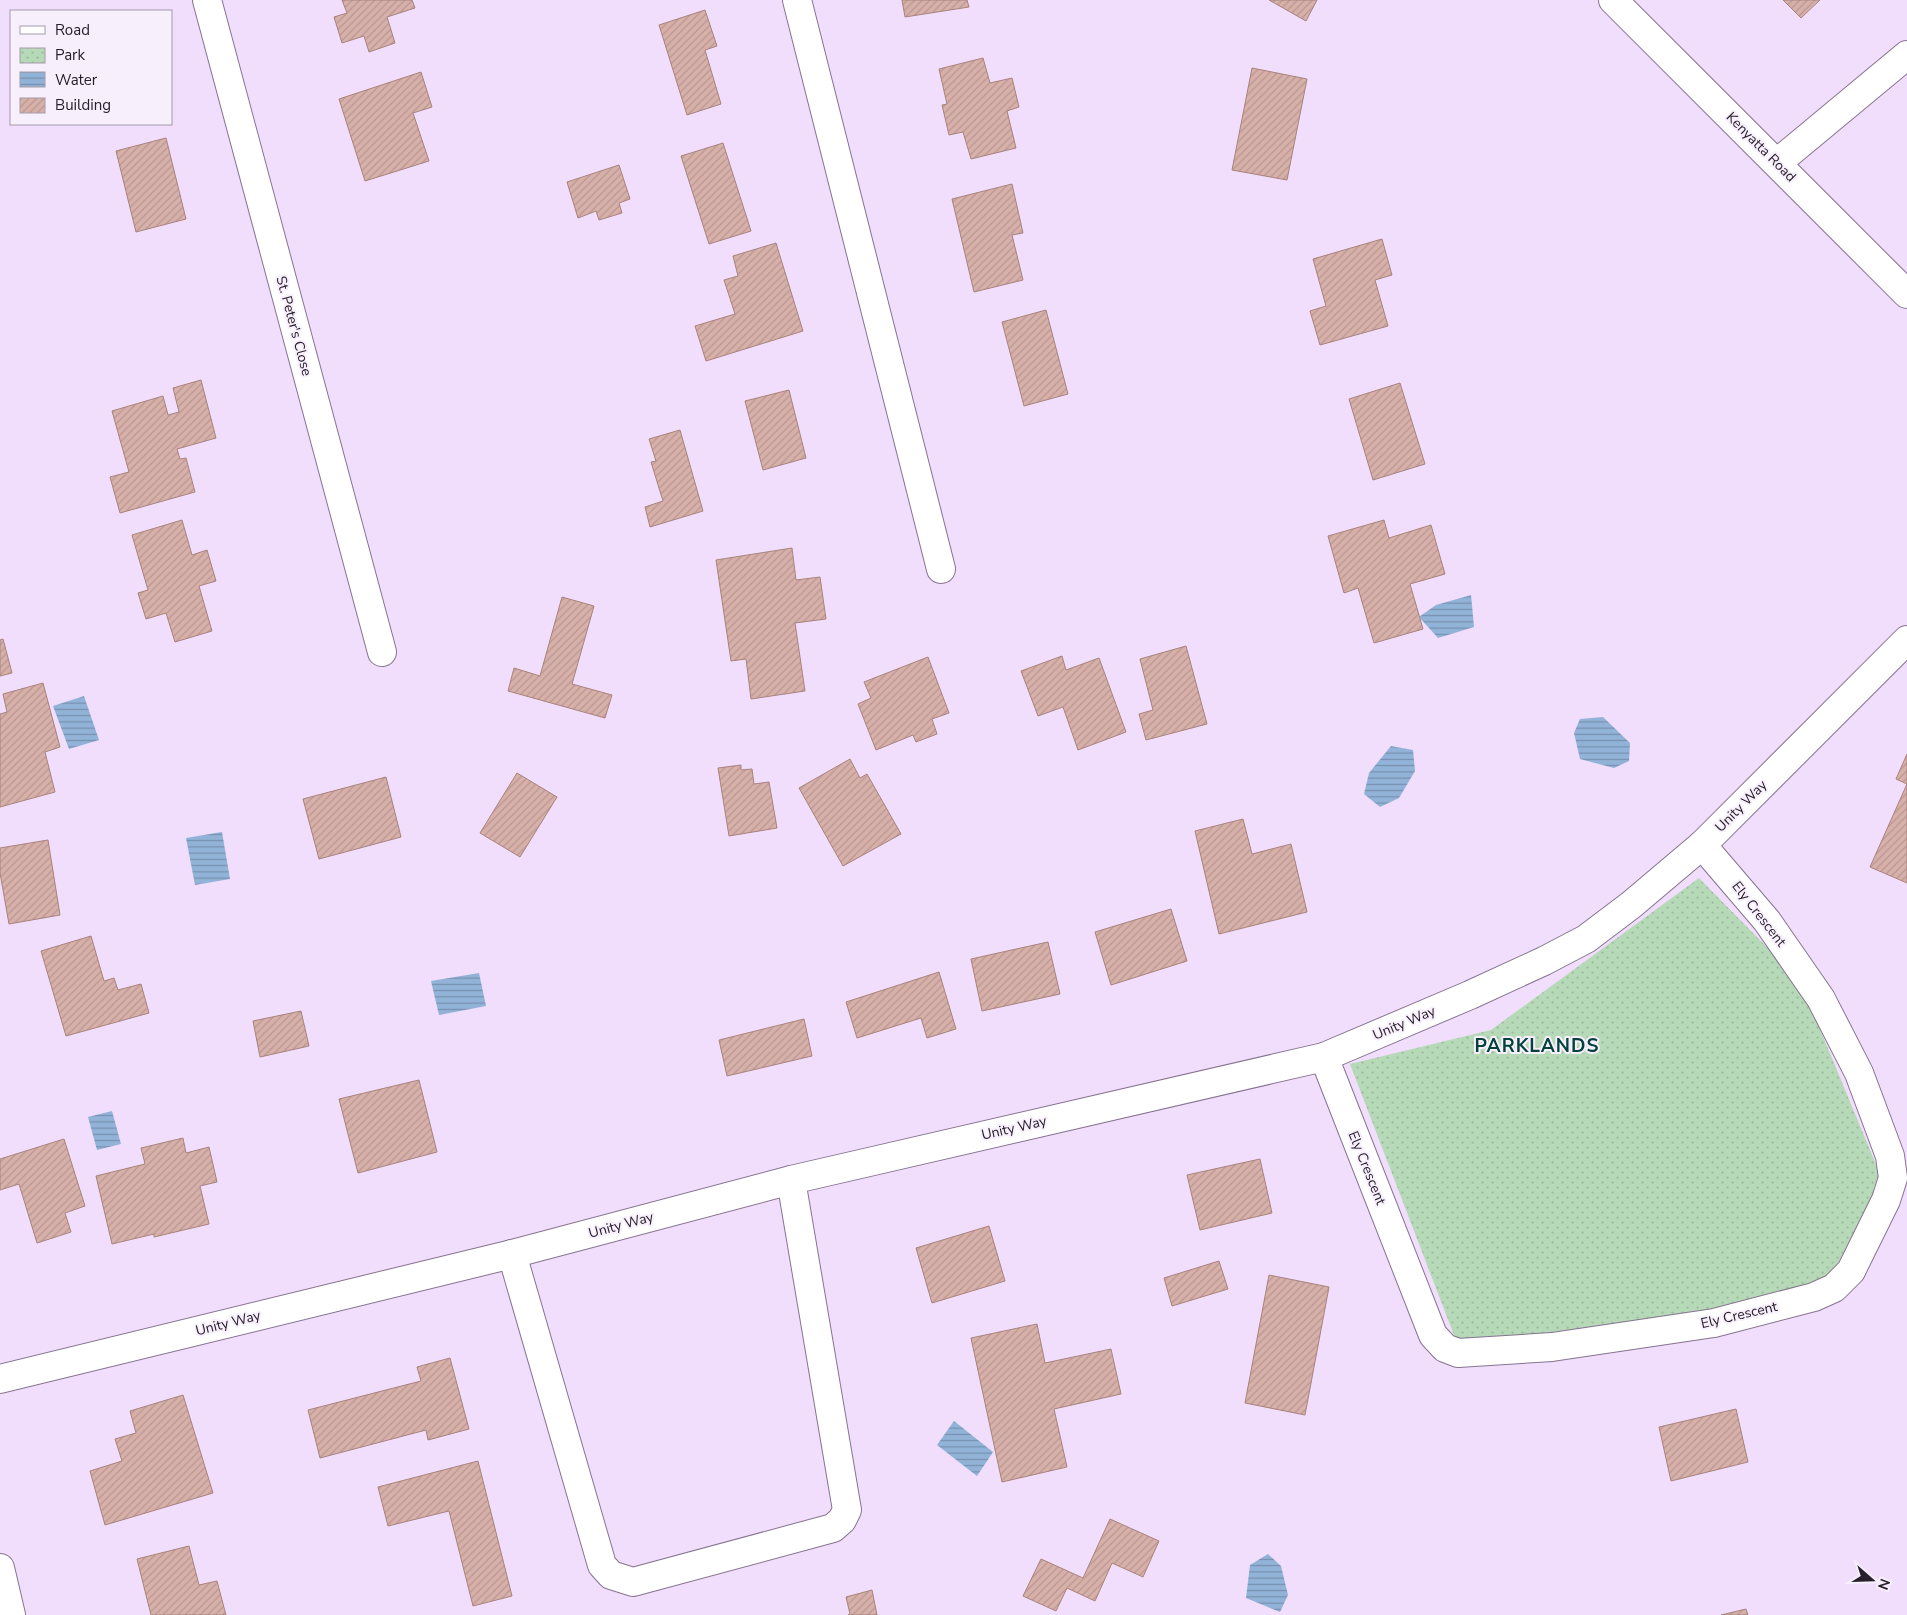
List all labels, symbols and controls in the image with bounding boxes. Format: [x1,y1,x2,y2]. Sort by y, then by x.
legend [10,10,172,125]
text: Road [55,20,90,40]
text: Park [55,45,85,65]
text: Water [55,70,98,90]
text: Building [55,95,111,115]
street label: Kenyatta Road [1722,108,1800,186]
street label: St. Peter's Close [272,274,316,378]
street label: Unity Way [1711,775,1772,836]
street label: Ely Crescent [1727,877,1791,951]
street label: Unity Way [1370,1001,1439,1045]
district label: PARKLANDS [1475,1033,1600,1059]
street label: Unity Way [980,1111,1049,1145]
street label: Ely Crescent [1344,1128,1390,1208]
street label: Unity Way [586,1207,656,1243]
street label: Ely Crescent [1699,1297,1779,1333]
street label: Unity Way [194,1306,263,1340]
north arrow [1847,1555,1897,1605]
text: N [1873,1576,1894,1592]

